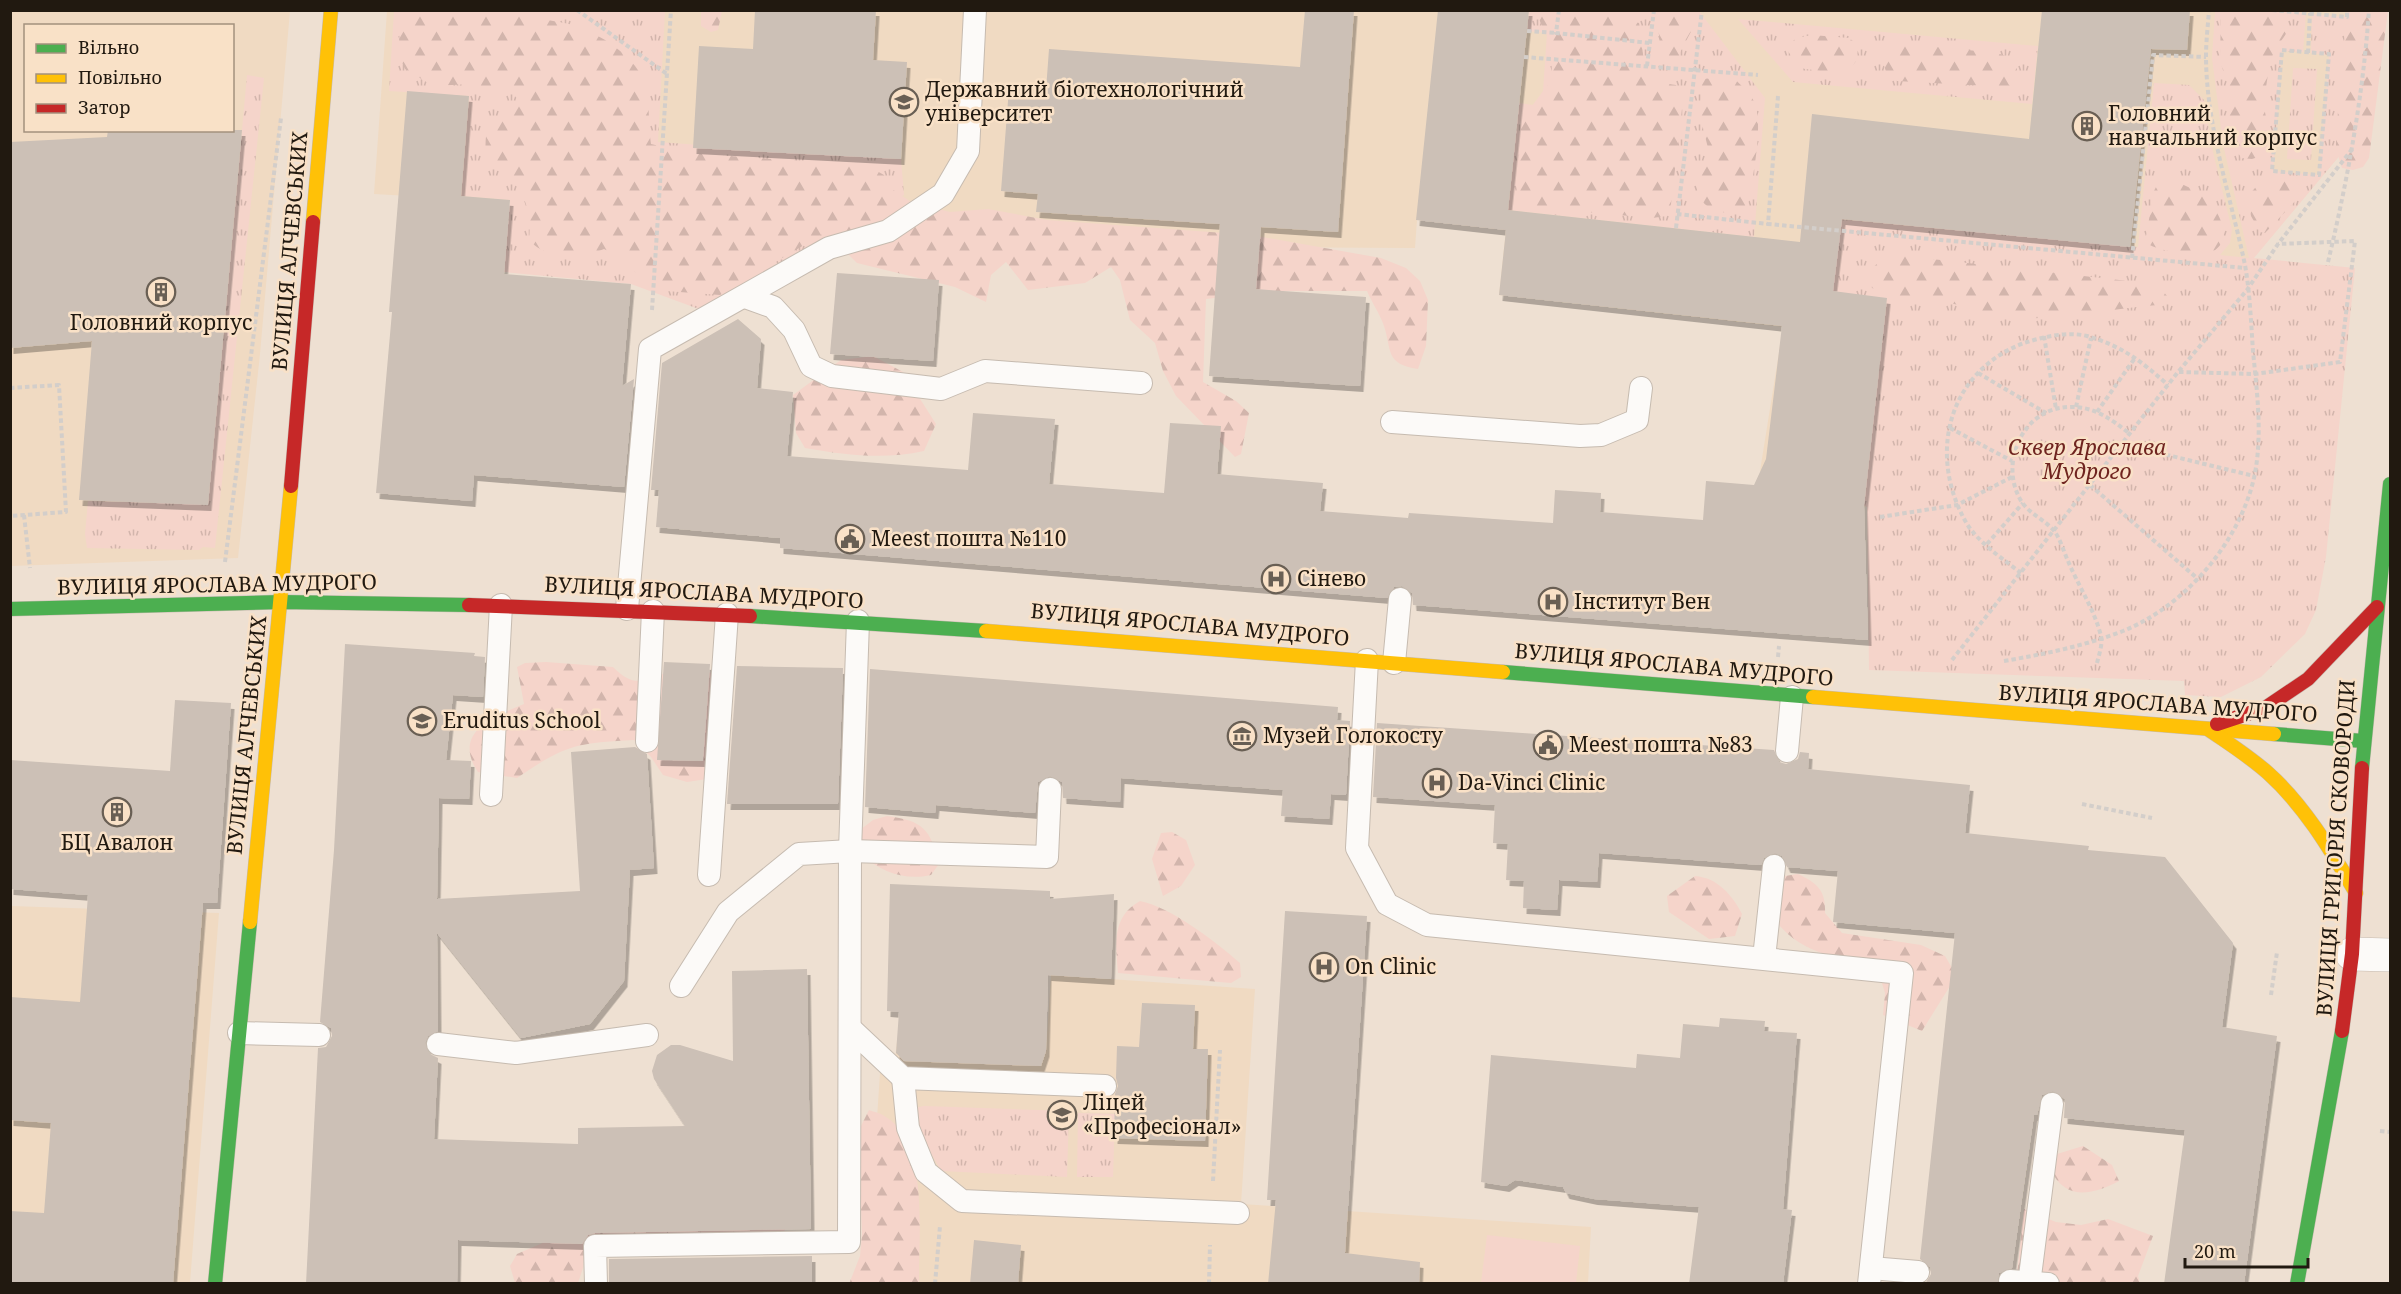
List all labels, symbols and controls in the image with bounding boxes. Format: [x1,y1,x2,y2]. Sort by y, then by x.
legend [24,24,234,132]
text: Вільно [78,35,139,59]
text: Повільно [78,65,162,89]
place label: Державний біотехнологічний університет [925,75,1244,127]
school or university icon: Державний біотехнологічний університет [888,86,920,118]
text: Затор [78,95,130,119]
place label: Головний навчальний корпус [2108,99,2317,151]
building icon: Головний навчальний корпус [2071,110,2103,142]
street label: ВУЛИЦЯ АЛЧЕВСЬКИХ [265,130,313,372]
building icon: Головний корпус [145,276,177,308]
place label: Головний корпус [70,308,252,336]
park label: Сквер Ярослава Мудрого [2008,433,2166,485]
public building icon: Meest пошта №110 [834,523,866,555]
place label: Meest пошта №110 [871,524,1067,552]
hospital icon: Сінево [1260,563,1292,595]
place label: Сінево [1297,564,1366,592]
street label: ВУЛИЦЯ ЯРОСЛАВА МУДРОГО [57,567,377,601]
street label: ВУЛИЦЯ ЯРОСЛАВА МУДРОГО [544,570,864,614]
hospital icon: Інститут Вен [1537,586,1569,618]
place label: Інститут Вен [1574,587,1710,615]
street label: ВУЛИЦЯ ЯРОСЛАВА МУДРОГО [1030,596,1351,652]
street label: ВУЛИЦЯ АЛЧЕВСЬКИХ [220,614,272,856]
street label: ВУЛИЦЯ ЯРОСЛАВА МУДРОГО [1514,636,1835,692]
street label: ВУЛИЦЯ ЯРОСЛАВА МУДРОГО [1998,678,2319,728]
street label: ВУЛИЦЯ ГРИГОРІЯ СКОВОРОДИ [2309,678,2361,1017]
school or university icon: Eruditus School [406,705,438,737]
place label: Eruditus School [443,706,601,734]
museum icon: Музей Голокосту [1226,720,1258,752]
place label: Музей Голокосту [1263,721,1443,749]
public building icon: Meest пошта №83 [1532,729,1564,761]
place label: Meest пошта №83 [1569,730,1753,758]
hospital icon: Da-Vinci Сlinic [1421,767,1453,799]
place label: Da-Vinci Сlinic [1458,768,1605,796]
building icon: БЦ Авалон [101,796,133,828]
place label: БЦ Авалон [61,828,173,856]
hospital icon: On Clinic [1308,951,1340,983]
place label: On Clinic [1345,952,1436,980]
place label: Ліцей «Професіонал» [1083,1088,1242,1140]
school or university icon: Ліцей «Професіонал» [1046,1099,1078,1131]
scale bar [2185,1231,2308,1269]
text: 20 m [2194,1239,2236,1263]

